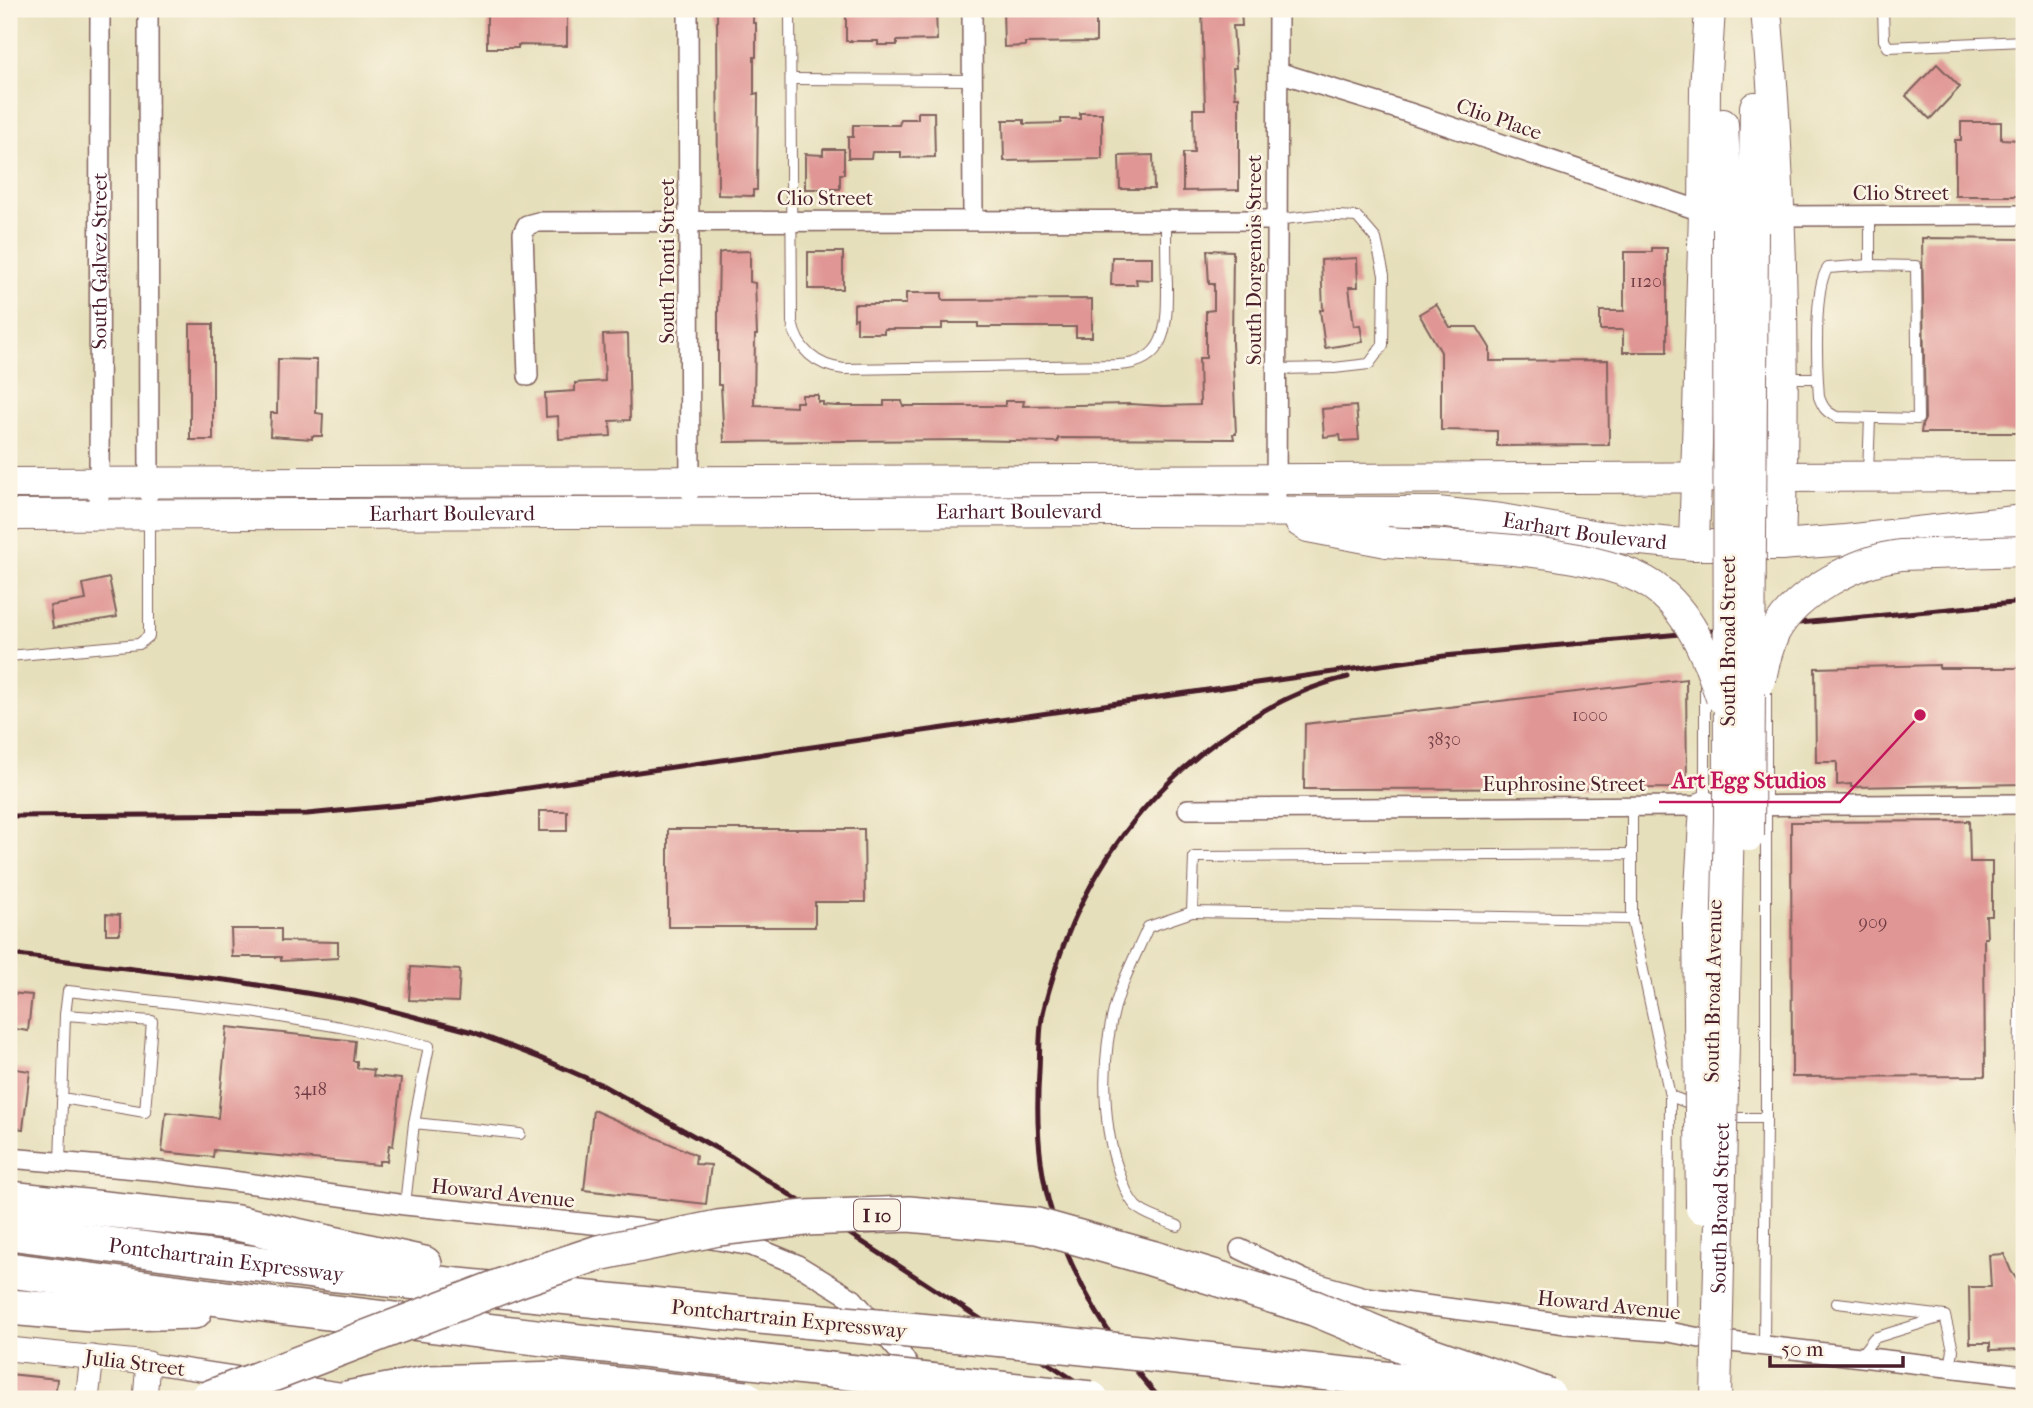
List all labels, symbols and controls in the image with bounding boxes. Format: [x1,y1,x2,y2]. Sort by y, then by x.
street label: Clio Place [1453,93,1545,145]
street label: South Dorgenois Street [1242,154,1266,365]
street label: South Galvez Street [87,172,112,349]
street label: South Tonti Street [655,178,679,344]
street label: Clio Street [1853,181,1950,205]
street label: Clio Street [777,186,874,210]
house number: 1120 [1630,271,1662,292]
street label: Earhart Boulevard [936,499,1103,524]
street label: Earhart Boulevard [369,501,536,526]
street label: Earhart Boulevard [1501,507,1668,554]
street label: South Broad Street [1716,555,1740,727]
house number: 1000 [1572,705,1608,726]
house number: 3830 [1427,729,1461,750]
callout: Art Egg Studios [1659,758,1840,802]
text: Art Egg Studios [1670,767,1826,794]
street label: Euphrosine Street [1482,772,1646,796]
street label: South Broad Avenue [1699,899,1727,1083]
house number: 909 [1859,912,1887,933]
house number: 3418 [293,1079,327,1100]
street label: South Broad Street [1706,1122,1734,1294]
street label: Howard Avenue [430,1174,576,1212]
road number: I 10 [854,1200,900,1231]
street label: Pontchartrain Expressway [107,1233,346,1287]
street label: Howard Avenue [1536,1286,1682,1324]
street label: Pontchartrain Expressway [670,1295,909,1343]
scale bar [1770,1324,1904,1368]
text: 50 m [1781,1337,1824,1361]
street label: Julia Street [81,1345,187,1381]

